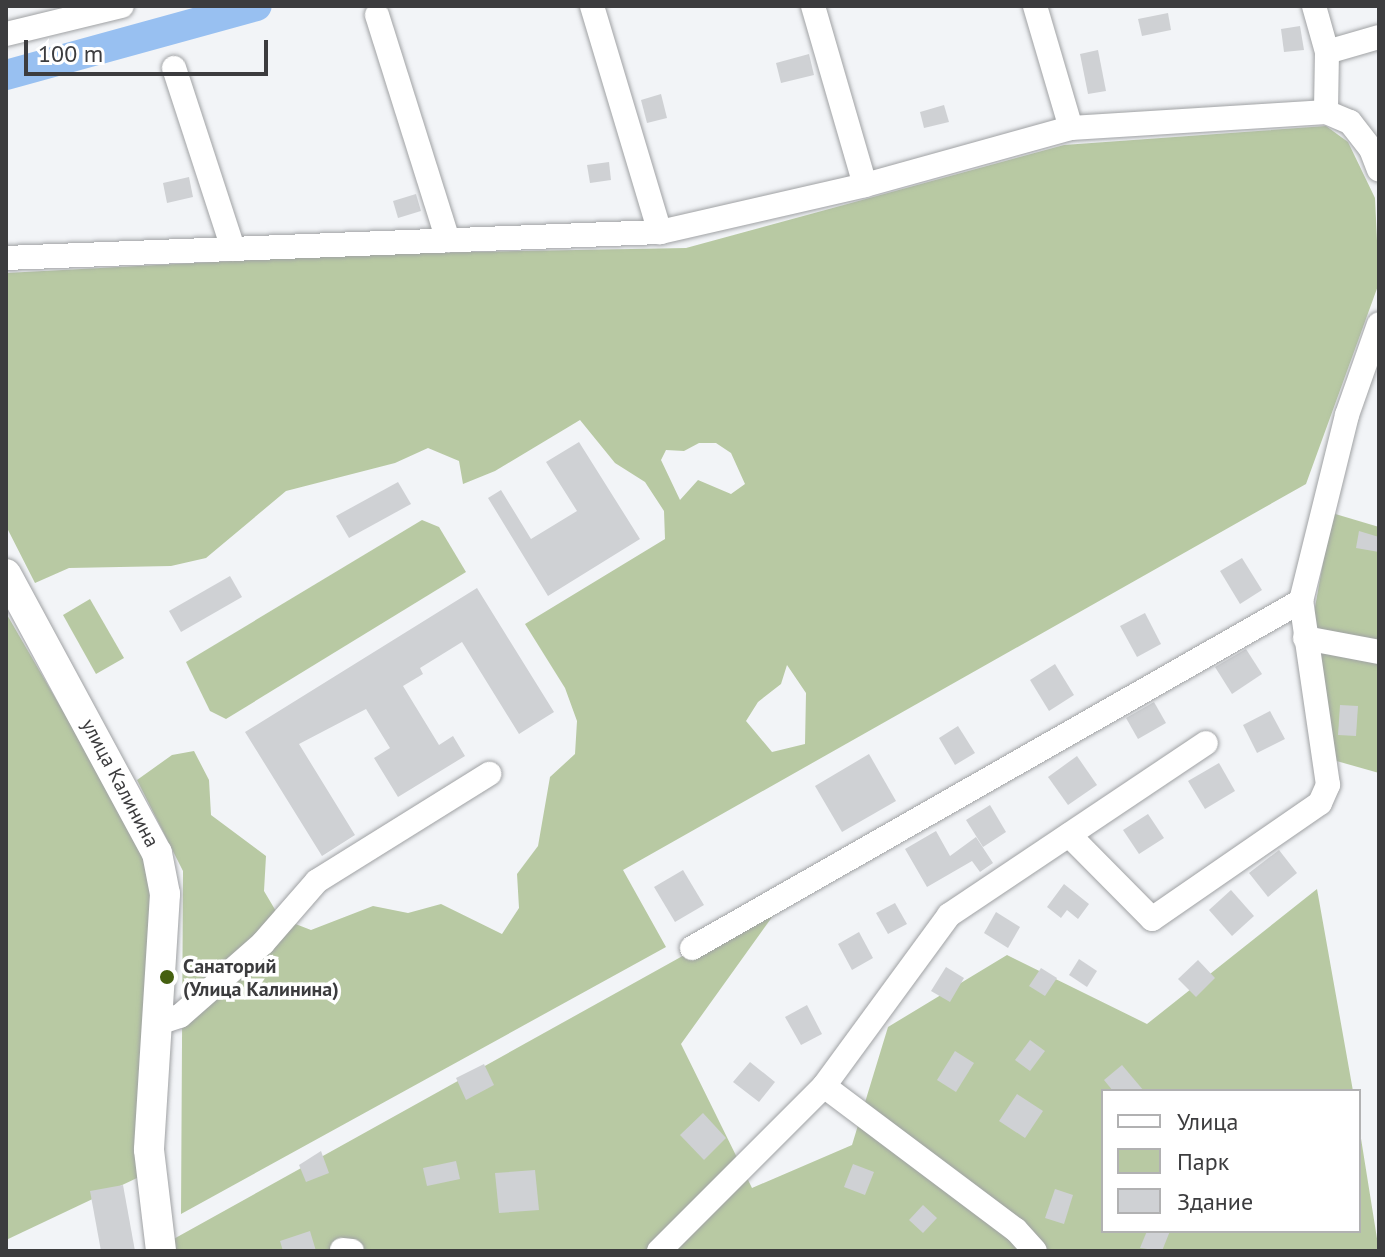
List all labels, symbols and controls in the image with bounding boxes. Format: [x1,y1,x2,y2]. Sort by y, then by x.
scale bar [28,24,272,74]
text: 100 m [38,38,103,69]
street label: улица Калинина [76,715,164,851]
place label: Санаторий (Улица Калинина) [183,954,339,1001]
marker: Санаторий (Улица Калинина) [158,968,176,986]
legend [1101,1089,1361,1233]
text: Улица [1177,1106,1238,1137]
text: Парк [1177,1146,1229,1177]
text: Здание [1177,1186,1253,1217]

